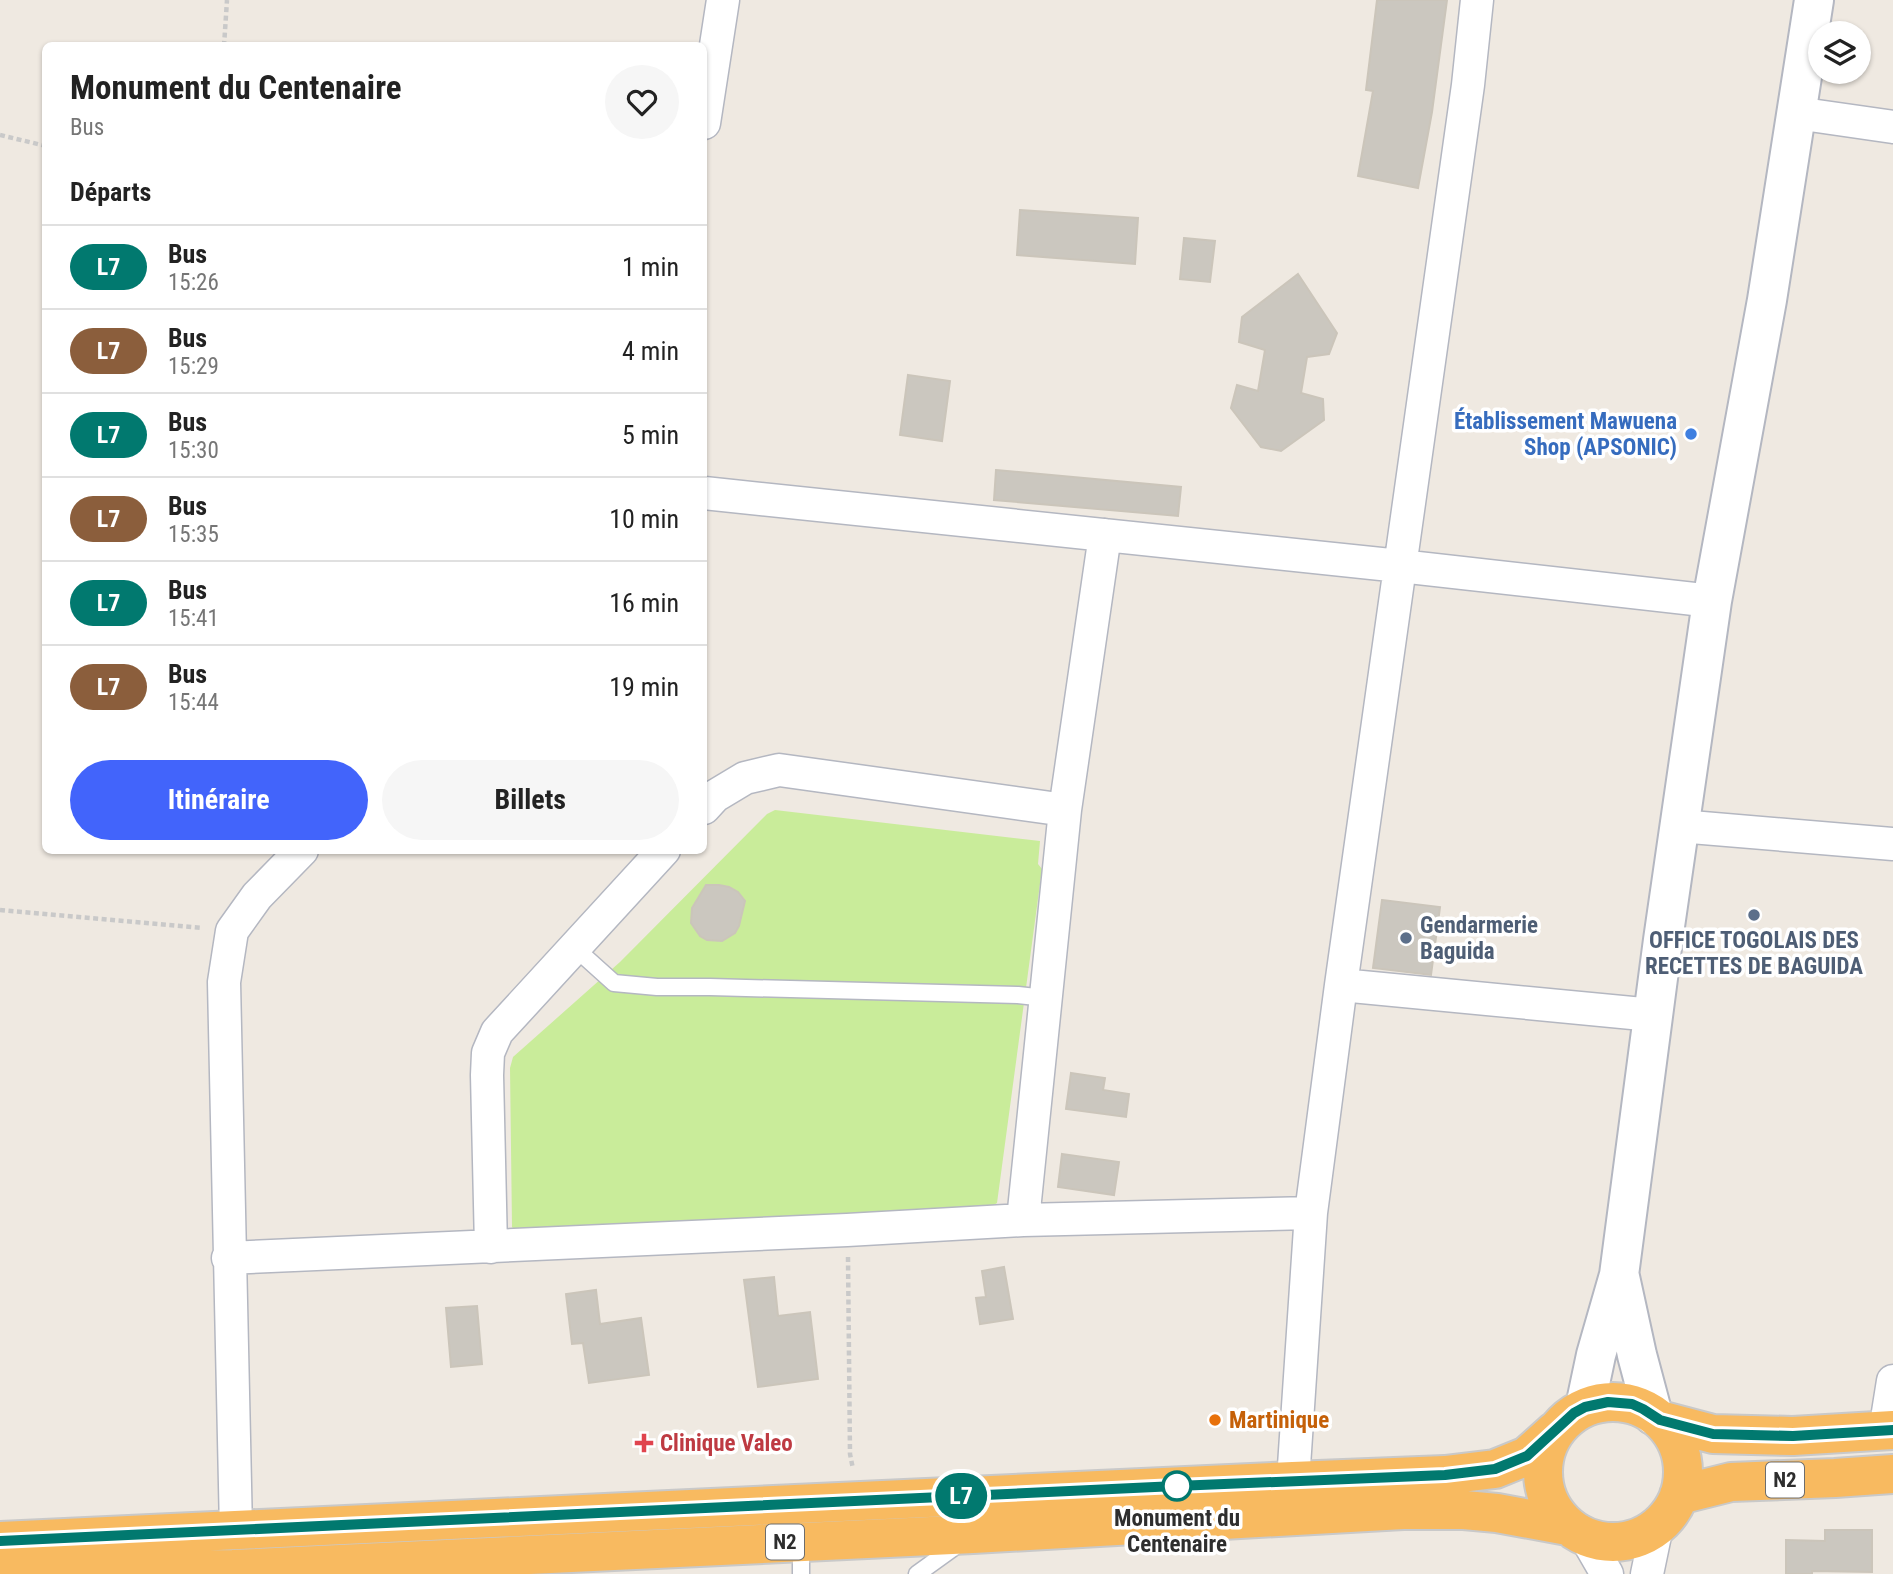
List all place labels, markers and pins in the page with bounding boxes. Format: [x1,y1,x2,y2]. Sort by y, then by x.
place label: Établissement Mawuena Shop (APSONIC) [1454,407,1677,461]
marker: Établissement Mawuena Shop (APSONIC) [1683,426,1699,442]
marker: OFFICE TOGOLAIS DES RECETTES DE BAGUIDA [1746,907,1762,923]
place label: Gendarmerie Baguida [1420,912,1538,965]
place label: OFFICE TOGOLAIS DES RECETTES DE BAGUIDA [1645,927,1863,980]
marker: Gendarmerie Baguida [1398,930,1414,946]
place label: Martinique [1229,1407,1329,1434]
marker: Martinique [1207,1412,1223,1428]
place label: Clinique Valeo [660,1430,793,1457]
marker: Clinique Valeo [634,1433,654,1453]
marker: Monument du Centenaire [1162,1471,1192,1501]
place label: Monument du Centenaire [1114,1505,1240,1558]

